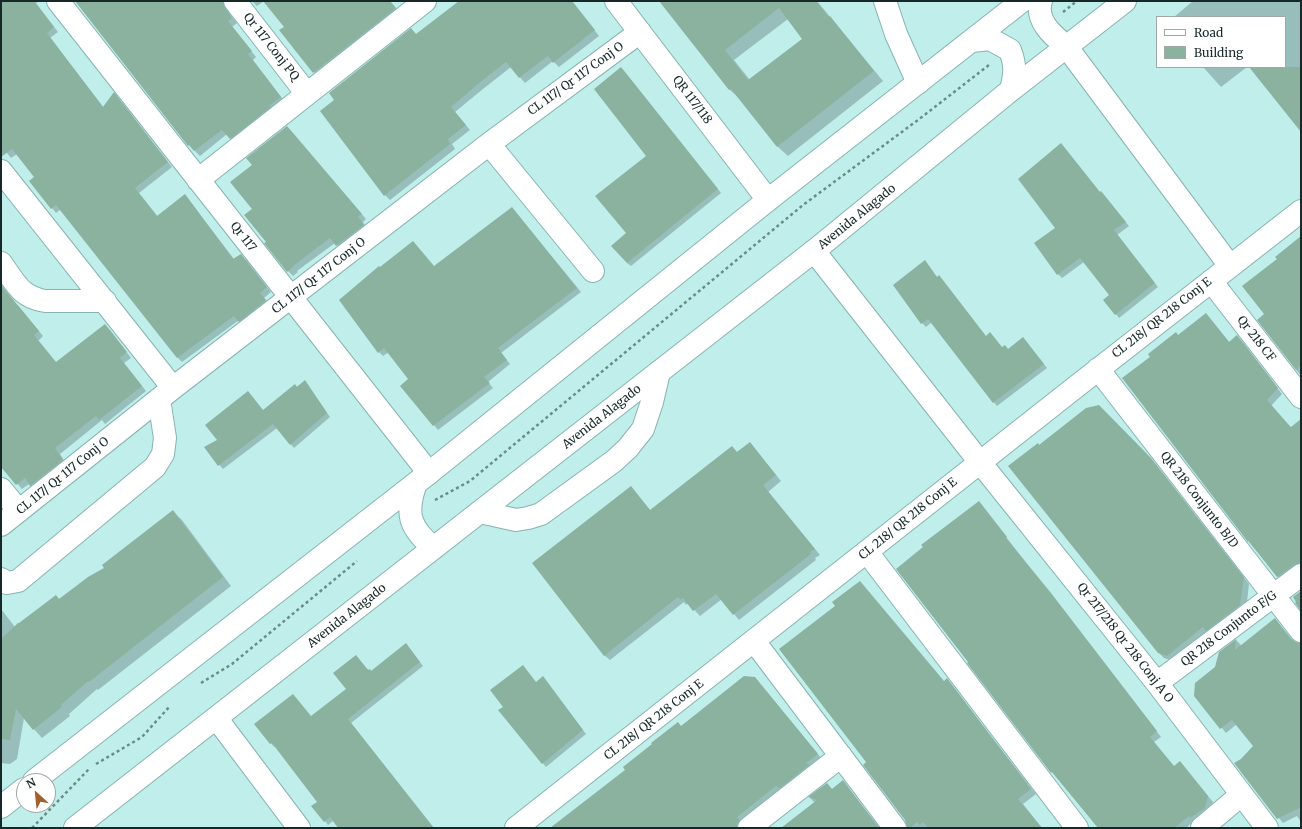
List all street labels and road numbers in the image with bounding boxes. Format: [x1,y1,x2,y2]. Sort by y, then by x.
street label: Qr 117 Conj PQ [240,10,302,84]
street label: CL 117/ Qr 117 Conj O [525,39,627,119]
street label: QR 117/118 [669,73,715,127]
street label: Avenida Alagado [815,181,899,253]
street label: Qr 117 [227,219,259,255]
street label: CL 117/ Qr 117 Conj O [269,235,369,317]
street label: CL 218/ QR 218 Conj E [1109,275,1215,361]
street label: Qr 218 CF [1234,313,1278,365]
street label: Avenida Alagado [560,382,644,452]
street label: CL 117/ Qr 117 Conj O [14,434,112,518]
street label: QR 218 Conjunto B/D [1157,449,1241,551]
street label: CL 218/ QR 218 Conj E [856,475,960,563]
street label: Qr 217/218 Qr 218 Conj A O [1074,580,1176,706]
street label: Avenida Alagado [305,581,389,651]
street label: QR 218 Conjunto F/G [1178,588,1280,670]
street label: CL 218/ QR 218 Conj E [601,677,707,763]

